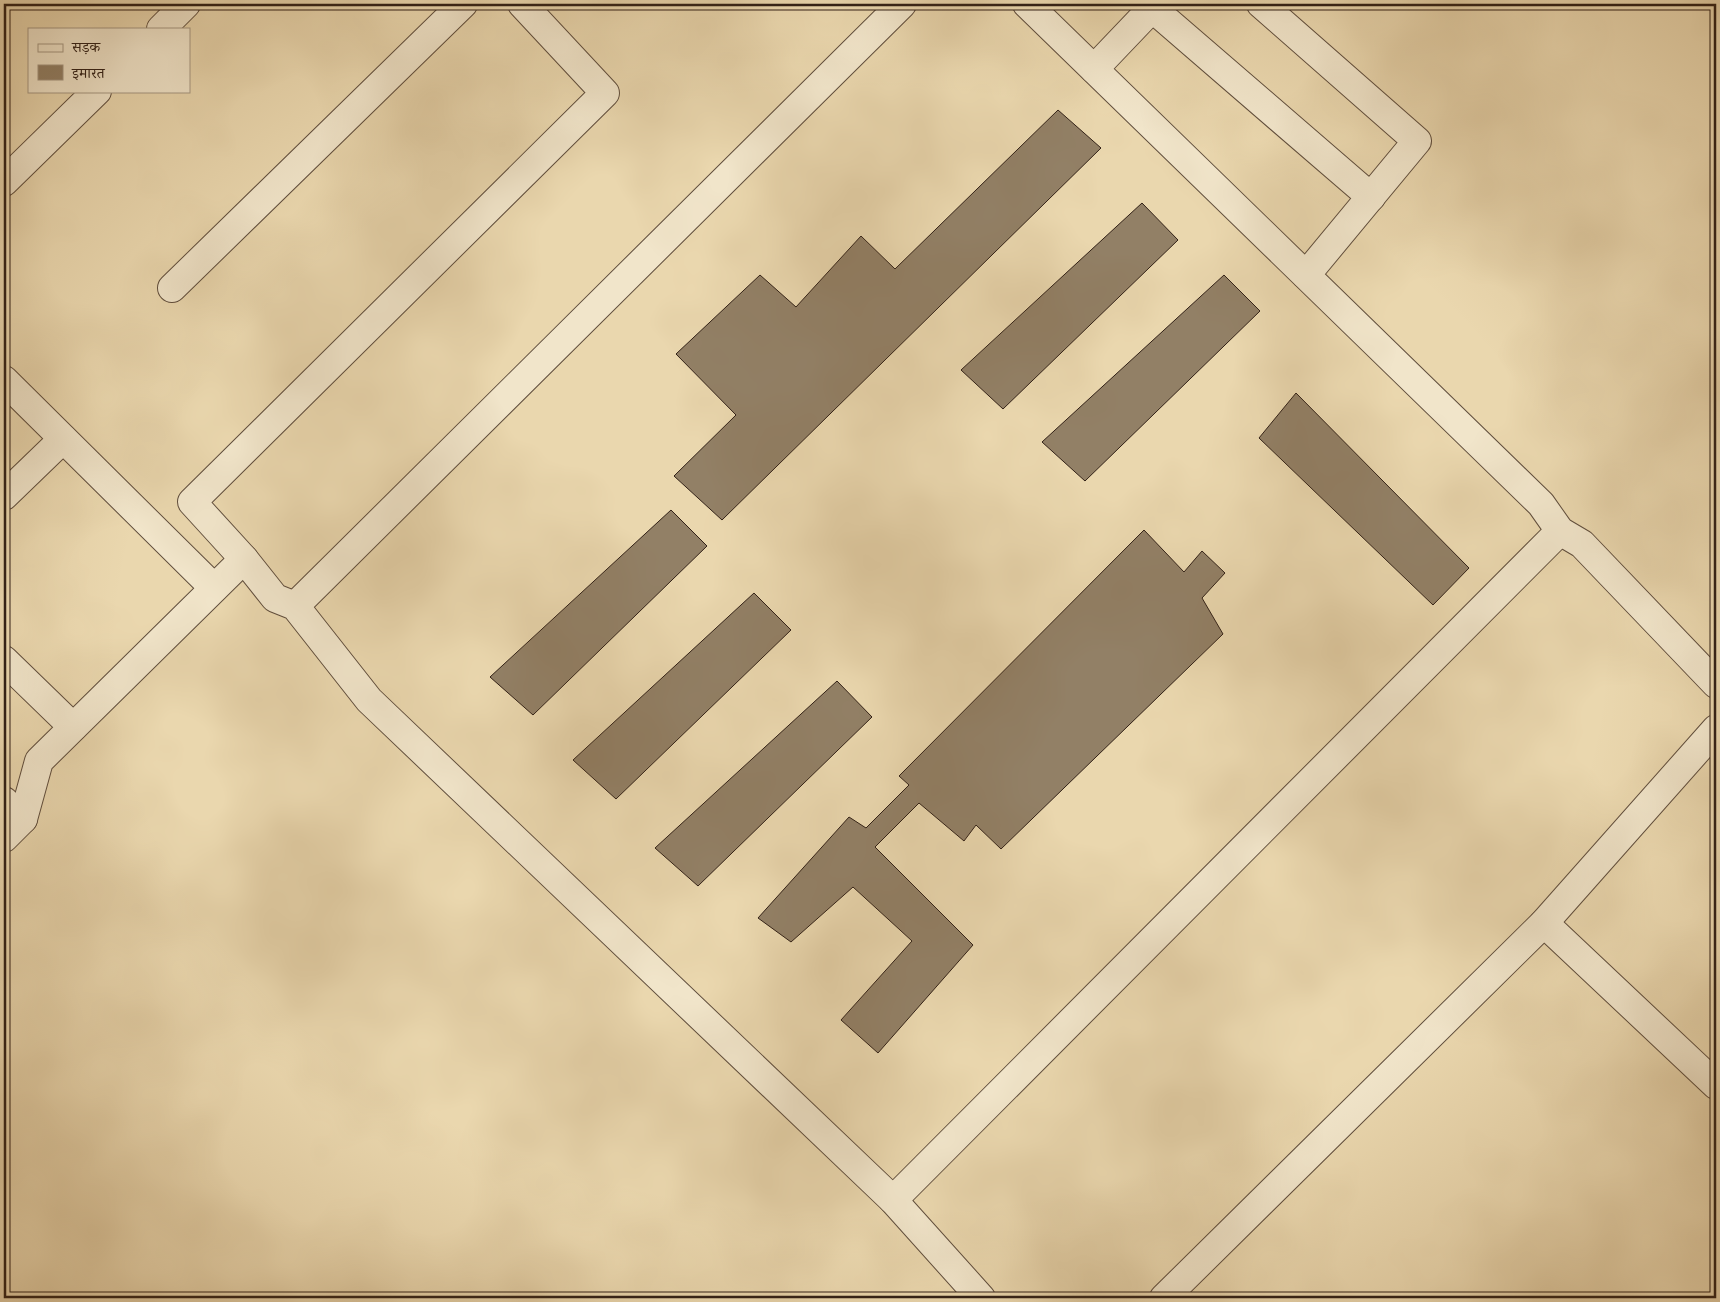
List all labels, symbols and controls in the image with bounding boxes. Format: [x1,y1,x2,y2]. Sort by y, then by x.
legend [28,28,190,92]
text: सड़क [71,38,101,57]
text: इमारत [71,64,106,83]

